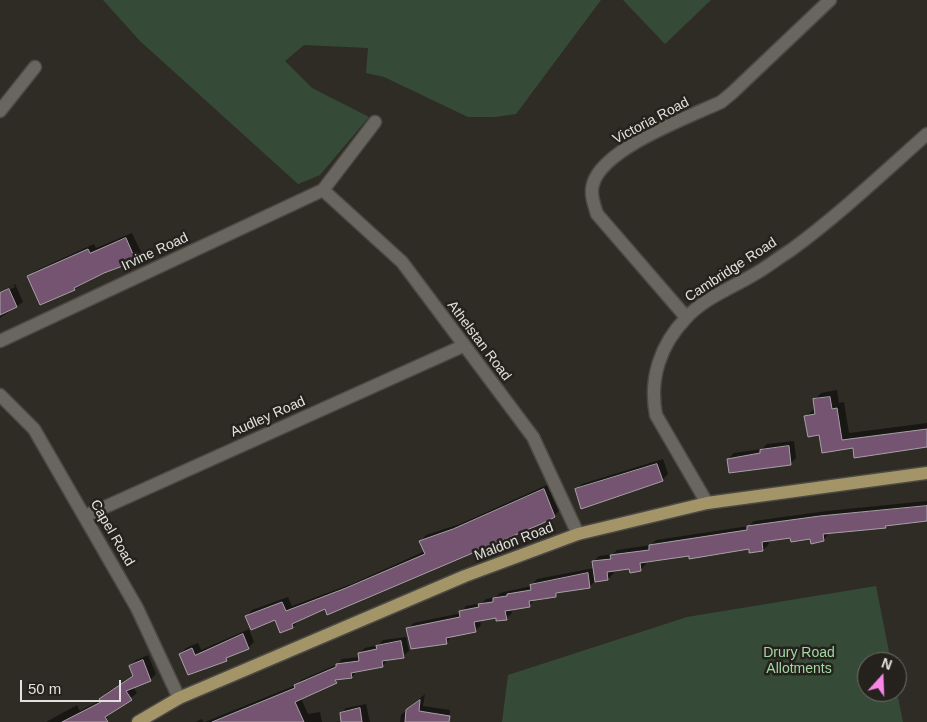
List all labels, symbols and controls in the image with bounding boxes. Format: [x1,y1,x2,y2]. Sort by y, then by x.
street label: Victoria Road [610,94,692,148]
street label: Irvine Road [119,229,191,275]
street label: Cambridge Road [682,234,780,306]
street label: Athelstan Road [443,298,515,384]
street label: Audley Road [228,393,308,441]
street label: Capel Road [86,497,138,569]
street label: Maldon Road [472,519,556,565]
park label: Drury Road Allotments [763,645,835,678]
north arrow [857,652,907,702]
text: N [879,655,894,673]
scale bar [22,670,124,702]
text: 50 m [28,680,61,697]

